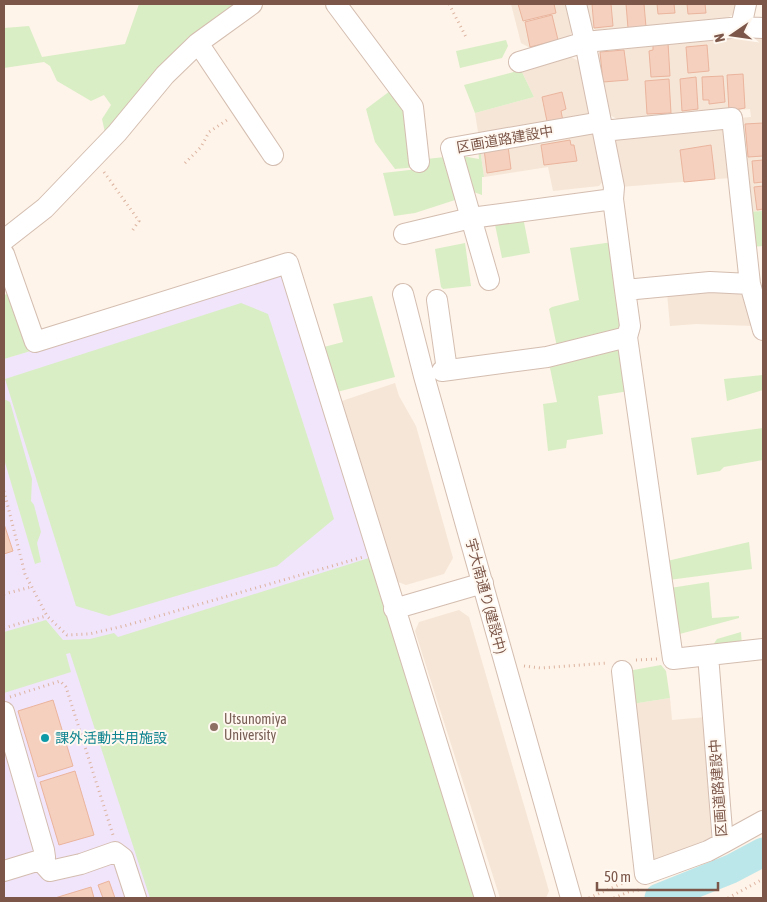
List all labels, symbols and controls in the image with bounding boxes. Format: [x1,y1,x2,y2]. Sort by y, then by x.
north arrow [707,10,757,60]
text: N [711,32,728,44]
street label: 区画道路建設中 [455,123,555,155]
street label: 宇大南通り(建設中) [463,537,509,655]
place label: Utsunomiya University [224,711,287,743]
marker: Utsunomiya University [208,721,220,733]
place label: 課外活動共用施設 [55,730,167,746]
marker: 課外活動共用施設 [39,732,51,744]
street label: 区画道路建設中 [707,739,729,837]
scale bar [597,860,718,892]
text: 50 m [604,868,631,885]

